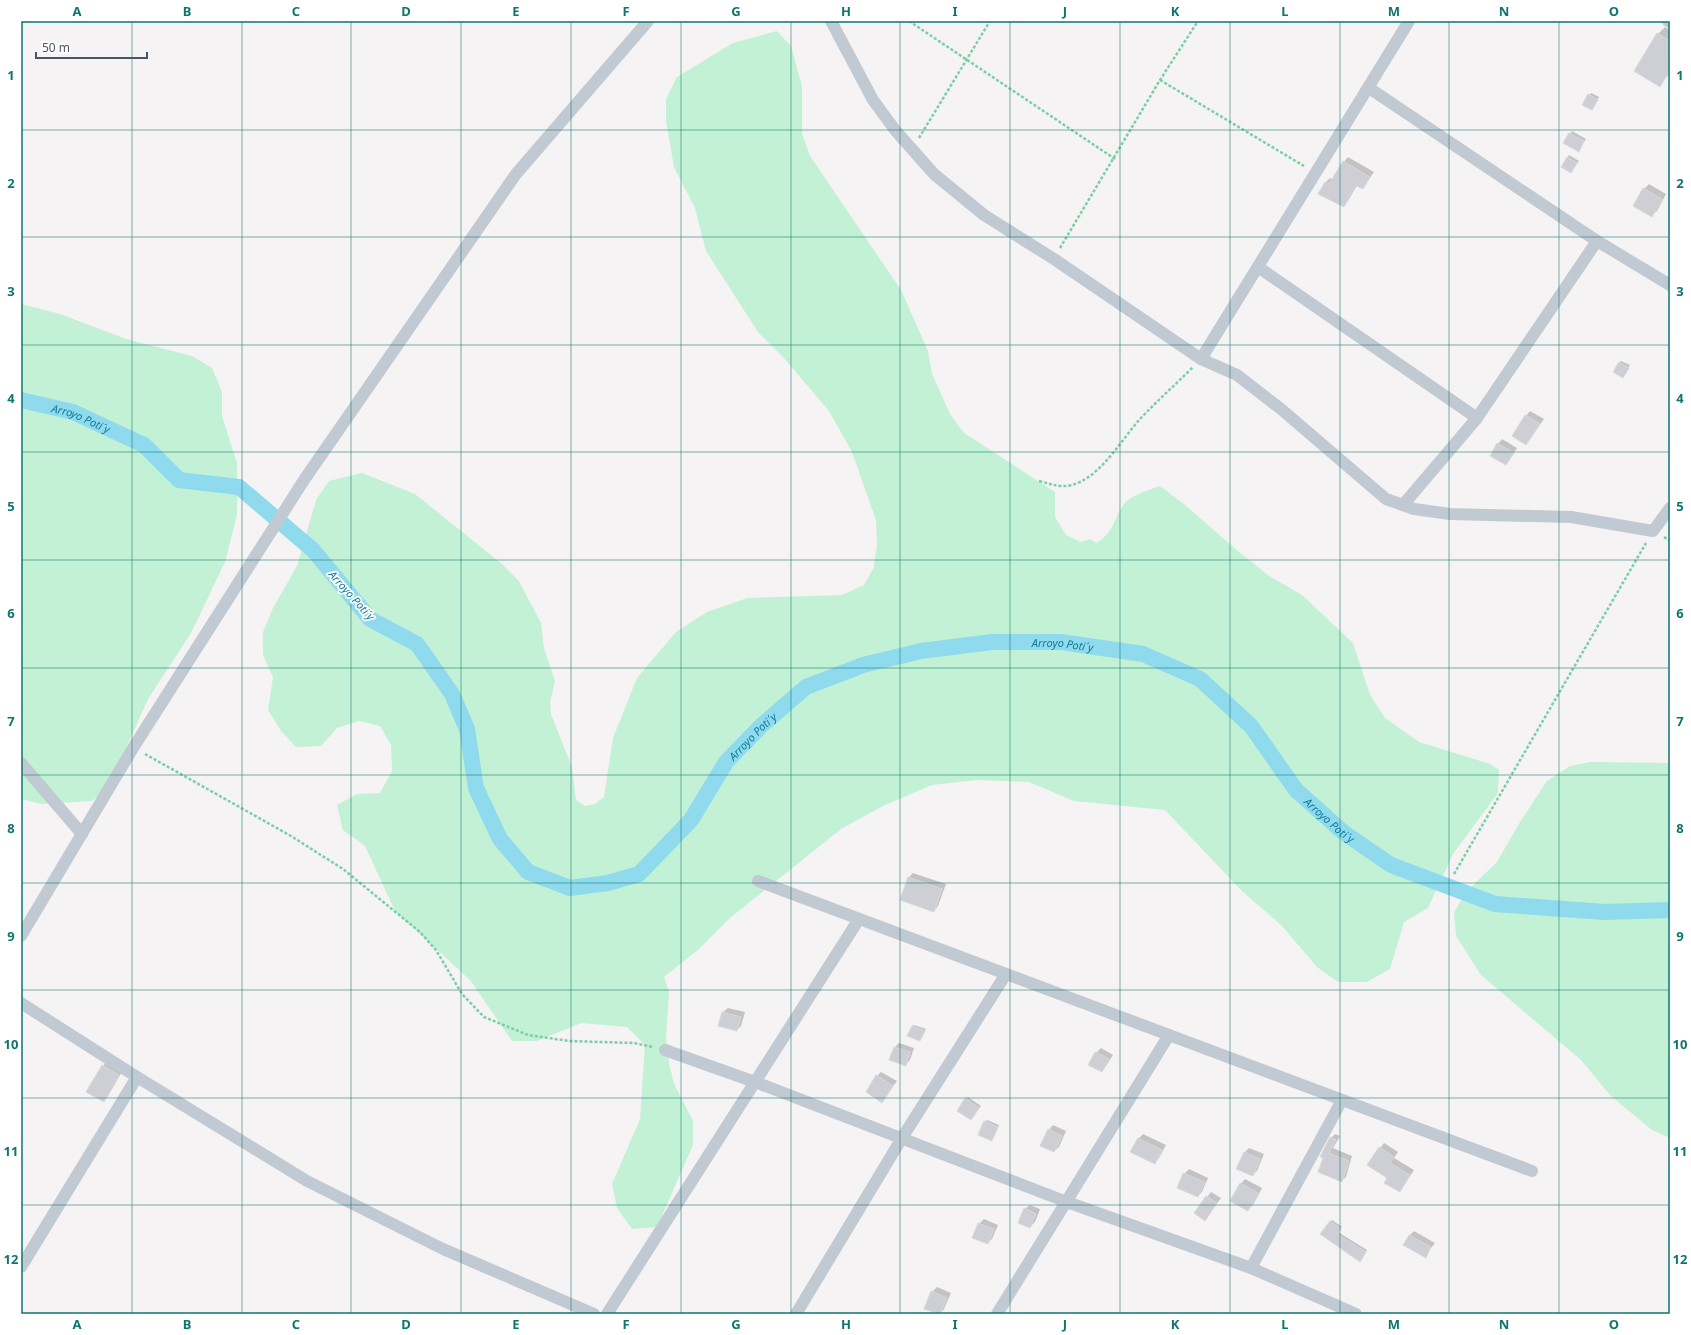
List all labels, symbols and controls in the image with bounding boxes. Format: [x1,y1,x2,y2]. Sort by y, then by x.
text: A [73,2,82,20]
text: B [183,2,191,20]
text: C [292,2,300,20]
text: D [401,2,411,20]
text: E [512,2,520,20]
text: F [622,2,630,20]
text: G [731,2,741,20]
text: H [841,2,851,20]
text: I [952,2,958,20]
text: J [1062,2,1067,20]
text: K [1171,2,1180,20]
text: L [1281,2,1289,20]
text: M [1388,2,1400,20]
text: N [1499,2,1509,20]
text: O [1609,2,1619,20]
scale bar [36,34,147,60]
text: 50 m [42,39,70,56]
text: 1 [7,66,15,84]
text: 1 [1676,66,1684,84]
text: 2 [7,174,15,192]
text: 2 [1676,174,1684,192]
text: 3 [7,282,15,300]
text: 3 [1676,282,1684,300]
text: 4 [7,389,15,407]
text: 4 [1676,389,1684,407]
water label: Arroyo Poti´y [50,400,114,436]
text: 5 [7,497,15,515]
text: 5 [1676,497,1684,515]
water label: Arroyo Poti´y [325,566,379,624]
text: 6 [7,604,15,622]
text: 6 [1676,604,1684,622]
water label: Arroyo Poti´y [1031,635,1095,654]
water label: Arroyo Poti´y [724,708,780,764]
text: 7 [7,712,15,730]
text: 7 [1676,712,1684,730]
water label: Arroyo Poti´y [1301,793,1359,846]
text: 8 [7,819,15,837]
text: 8 [1676,819,1684,837]
text: 9 [7,927,15,945]
text: 9 [1676,927,1684,945]
text: 10 [4,1035,18,1053]
text: 10 [1673,1035,1687,1053]
text: 11 [4,1142,18,1160]
text: 11 [1673,1142,1687,1160]
text: 12 [4,1250,18,1268]
text: 12 [1673,1250,1687,1268]
text: A [73,1315,82,1333]
text: B [183,1315,191,1333]
text: C [292,1315,300,1333]
text: D [401,1315,411,1333]
text: E [512,1315,520,1333]
text: F [622,1315,630,1333]
text: G [731,1315,741,1333]
text: H [841,1315,851,1333]
text: I [952,1315,958,1333]
text: J [1062,1315,1067,1333]
text: K [1171,1315,1180,1333]
text: L [1281,1315,1289,1333]
text: M [1388,1315,1400,1333]
text: N [1499,1315,1509,1333]
text: O [1609,1315,1619,1333]

